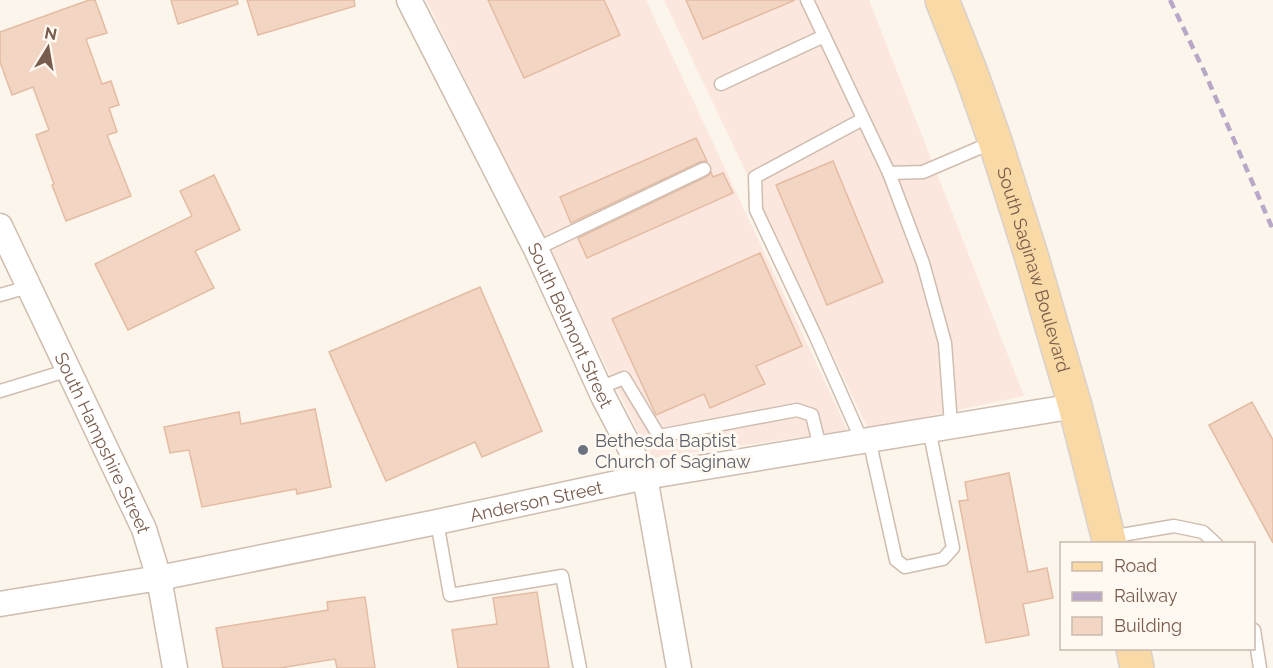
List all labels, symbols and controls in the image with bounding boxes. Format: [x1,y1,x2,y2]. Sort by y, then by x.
north arrow [18,18,78,78]
text: N [43,23,59,44]
street label: South Saginaw Boulevard [993,164,1075,374]
street label: South Belmont Street [524,239,618,411]
street label: South Hampshire Street [51,349,155,536]
place label: Bethesda Baptist Church of Saginaw [595,430,751,472]
marker: Bethesda Baptist Church of Saginaw [576,443,590,457]
street label: Anderson Street [468,476,604,525]
legend [1060,542,1255,650]
text: Road [1114,555,1157,576]
text: Railway [1114,585,1178,606]
text: Building [1114,615,1182,636]

